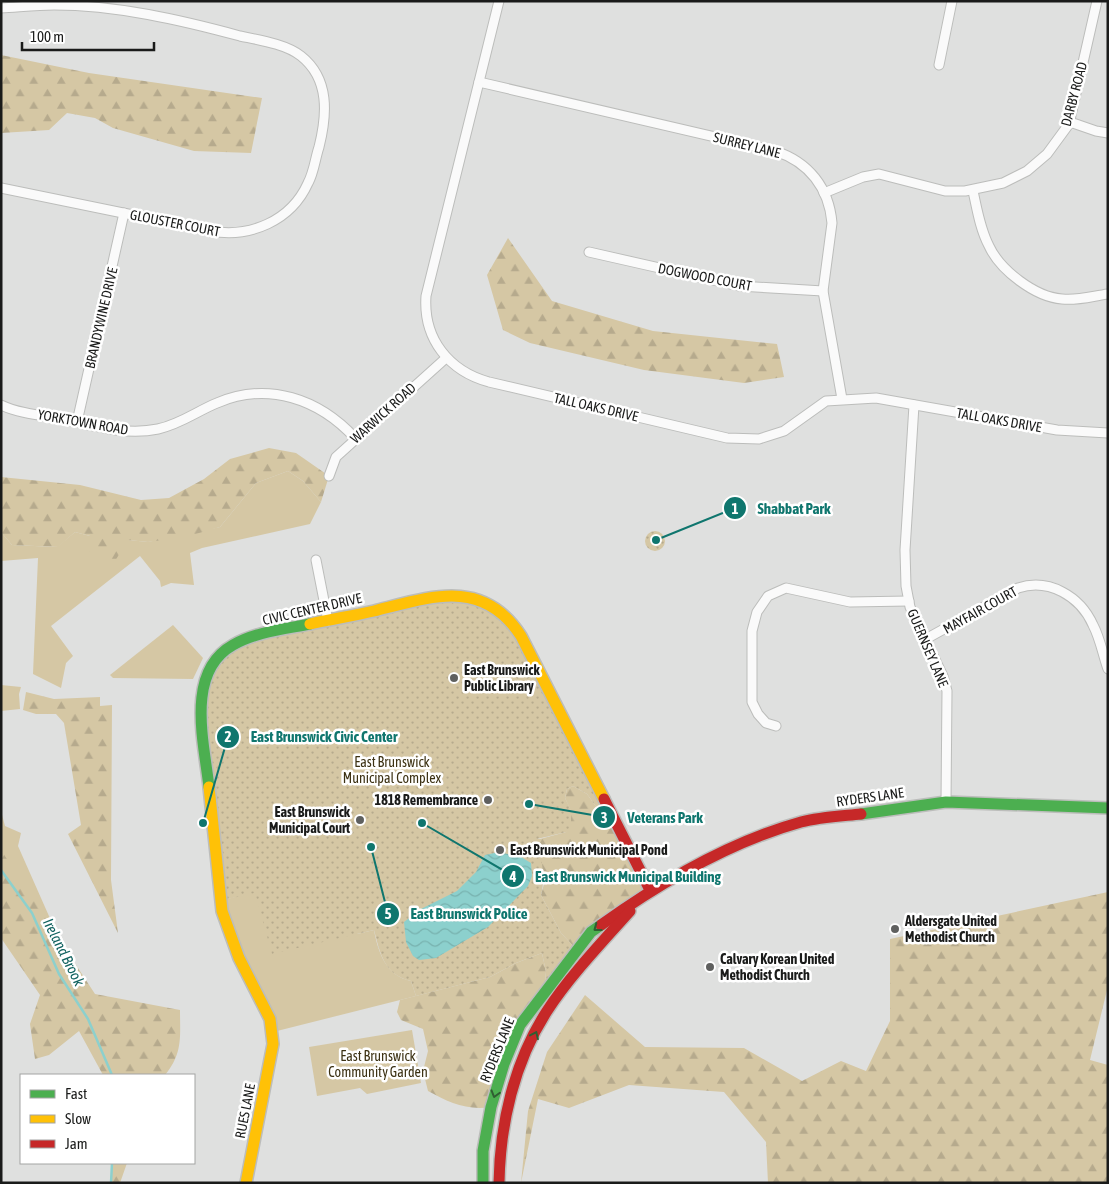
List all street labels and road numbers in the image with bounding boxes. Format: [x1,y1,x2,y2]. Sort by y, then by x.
street label: DARBY ROAD [1058,60,1090,128]
street label: SURREY LANE [712,129,782,161]
street label: GLOUSTER COURT [129,206,221,240]
street label: DOGWOOD COURT [657,260,753,294]
street label: BRANDYWINE DRIVE [82,266,120,370]
street label: WARWICK ROAD [347,379,419,446]
street label: TALL OAKS DRIVE [552,390,640,424]
street label: TALL OAKS DRIVE [955,405,1043,435]
street label: YORKTOWN ROAD [36,406,130,438]
street label: MAYFAIR COURT [940,583,1020,637]
street label: CIVIC CENTER DRIVE [261,590,363,628]
street label: GUERNSEY LANE [904,606,952,690]
street label: RYDERS LANE [835,784,905,810]
street label: RYDERS LANE [477,1015,517,1085]
street label: RUES LANE [232,1082,258,1140]

